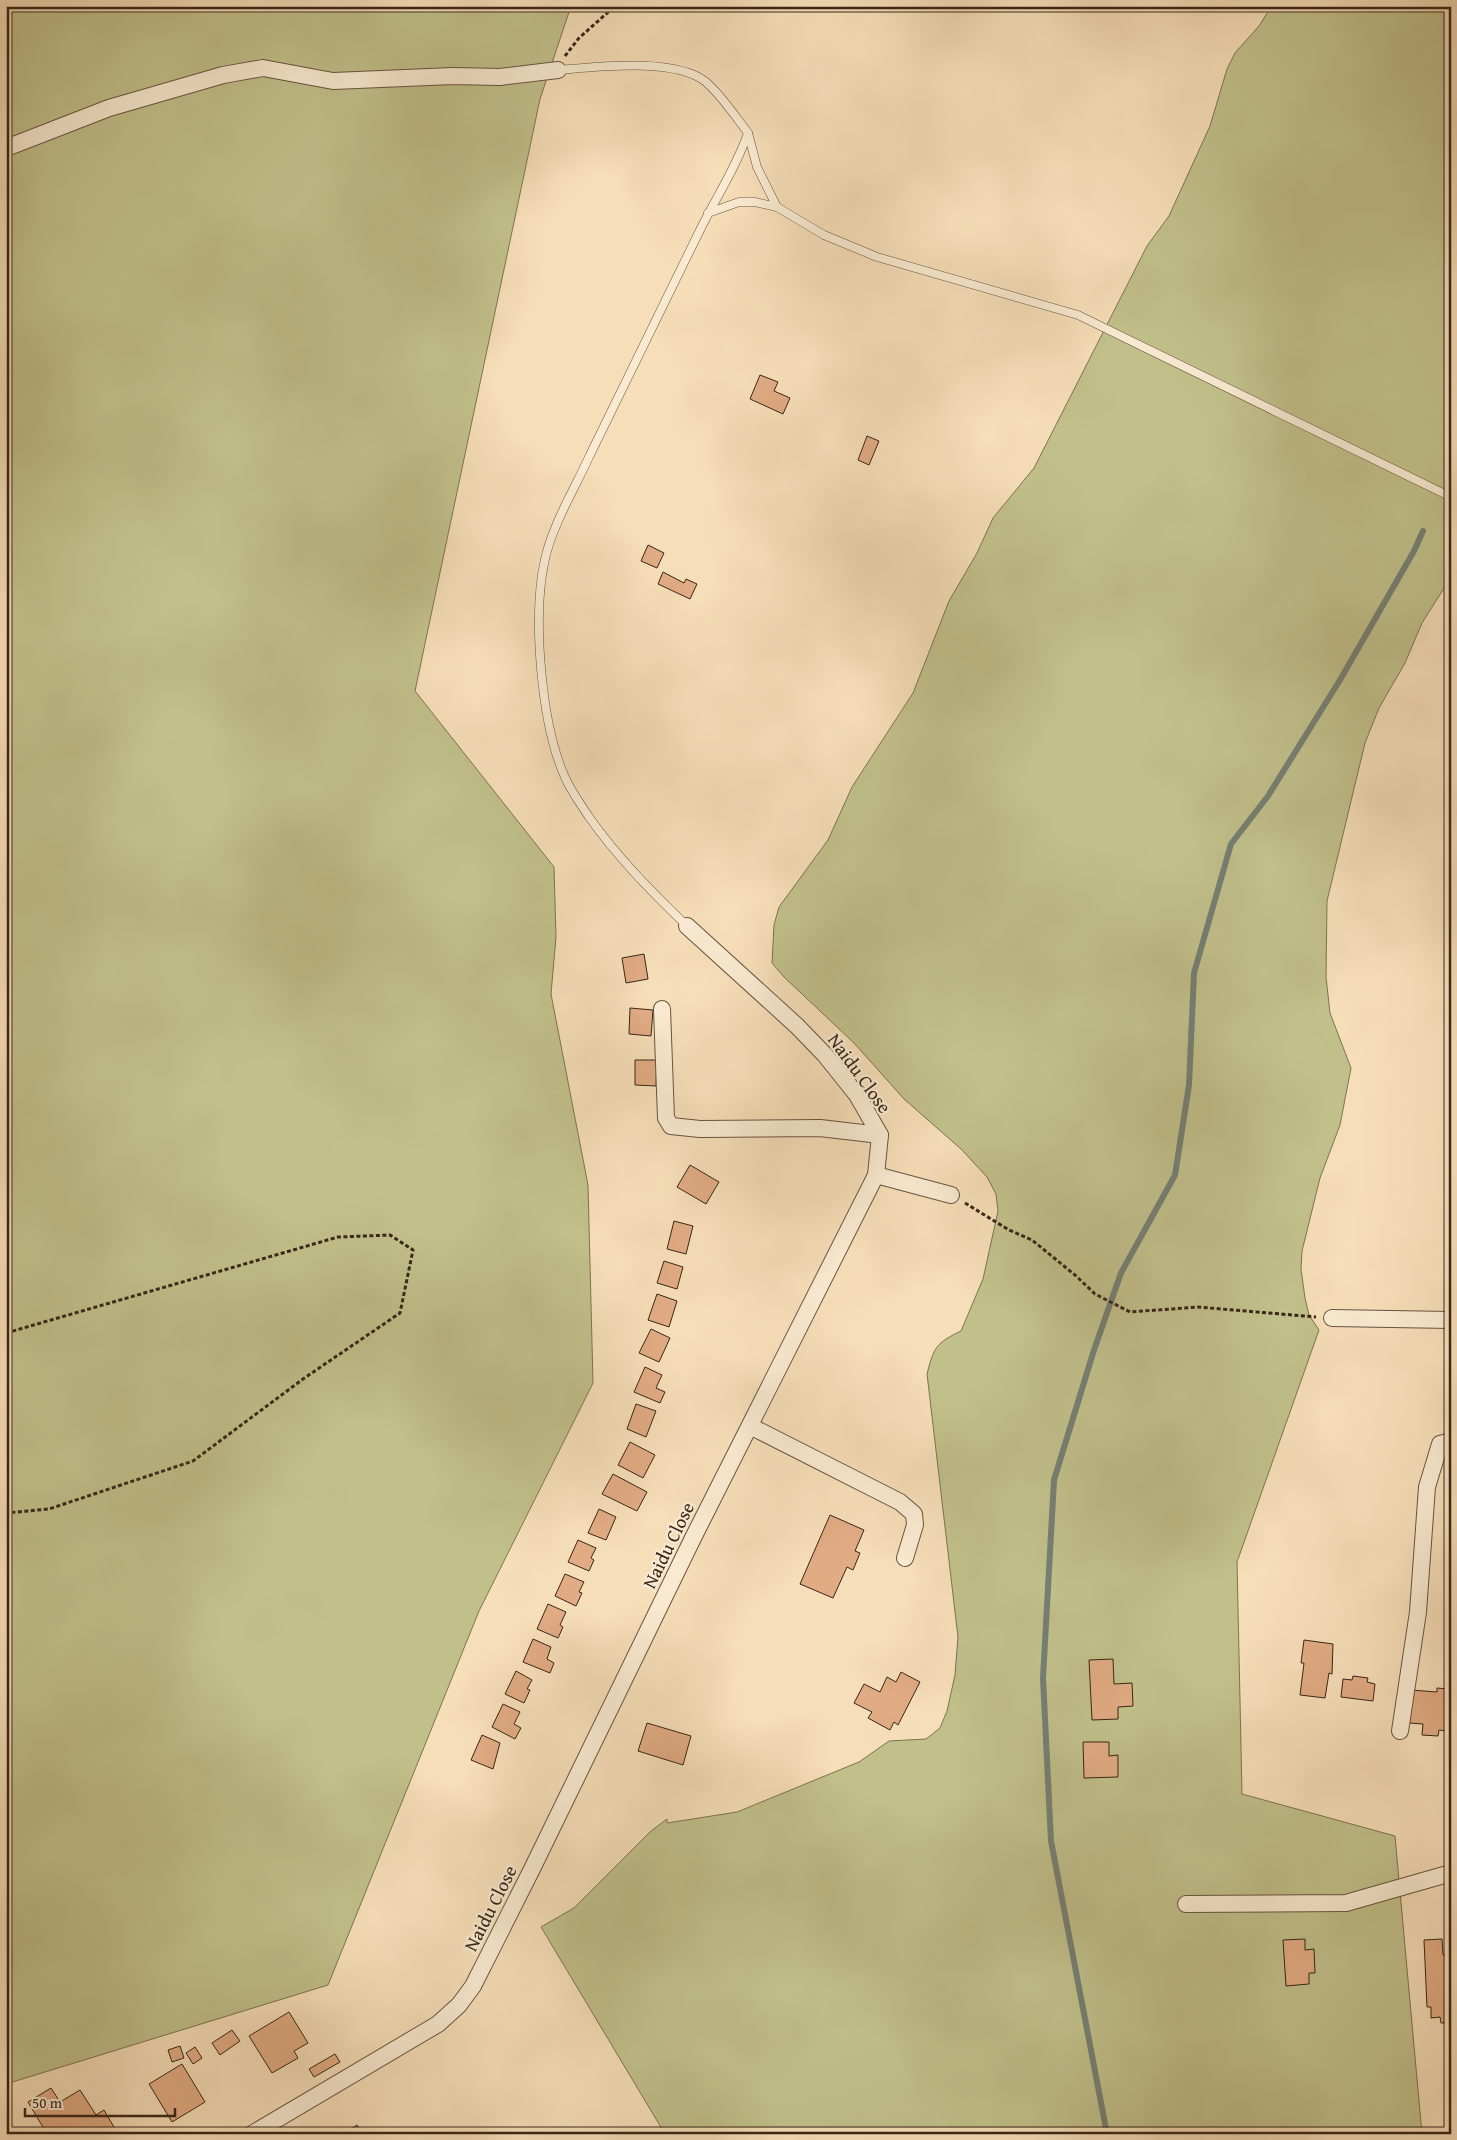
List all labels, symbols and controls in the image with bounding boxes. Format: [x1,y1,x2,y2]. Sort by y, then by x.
street label: Naidu Close [821,1027,899,1119]
street label: Naidu Close [635,1497,701,1593]
street label: Naidu Close [456,1860,524,1956]
scale bar [25,2085,175,2117]
text: 50 m [32,2092,63,2113]

